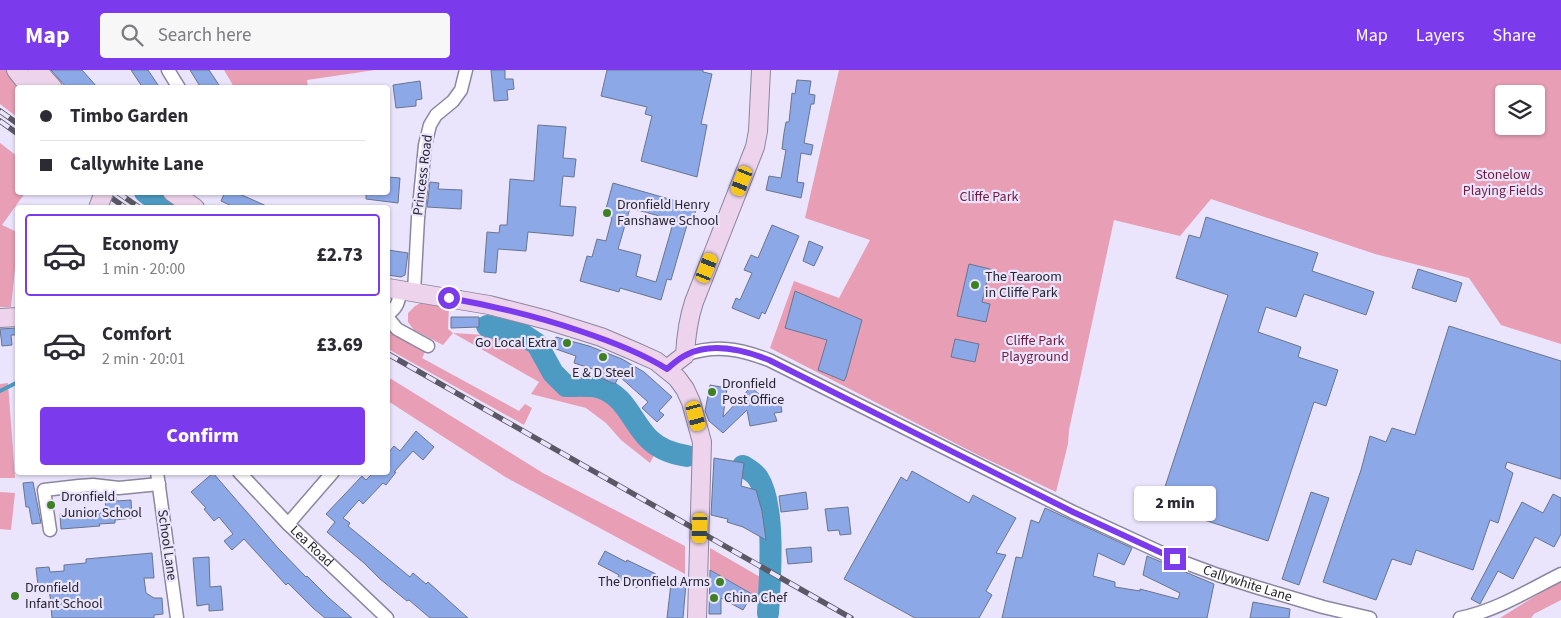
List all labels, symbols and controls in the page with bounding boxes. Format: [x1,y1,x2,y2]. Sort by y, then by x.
search box [100,13,450,58]
text: Map [25,18,70,53]
icon: search [118,21,146,49]
text: Search here [158,22,251,49]
text: Map [1356,23,1388,48]
text: Layers [1416,23,1465,48]
text: Share [1493,23,1536,48]
map controls [1495,85,1545,135]
button: layers [1495,85,1545,135]
text: Timbo Garden [70,103,188,130]
street label: Princess Road [408,133,438,217]
text: Callywhite Lane [70,151,204,178]
car [729,164,754,198]
park label: Stonelow Playing Fields [1463,165,1543,201]
park label: Cliffe Park [960,187,1018,207]
place label: Dronfield Henry Fanshawe School [617,195,719,231]
marker: Dronfield Henry Fanshawe School [601,207,613,219]
text: Economy [102,231,179,258]
icon: car [42,233,87,278]
text: £2.73 [317,242,363,269]
car [694,251,719,285]
text: 1 min · 20:00 [102,258,185,280]
place label: The Tearoom in Cliffe Park [985,267,1062,303]
marker: The Tearoom in Cliffe Park [969,279,981,291]
route start [438,287,460,309]
text: Comfort [102,321,172,348]
icon: car [42,323,87,368]
park label: Cliffe Park Playground [1001,331,1069,367]
text: £3.69 [317,332,363,359]
place label: Go Local Extra [475,333,557,353]
marker: Go Local Extra [561,337,573,349]
text: 2 min · 20:01 [102,348,185,370]
marker: E & D Steel [597,351,609,363]
place label: E & D Steel [572,363,634,383]
place label: Dronfield Post Office [722,374,784,410]
marker: Dronfield Post Office [706,386,718,398]
car [684,400,707,432]
button: Confirm [40,407,365,465]
callout: 2 min [1134,486,1216,522]
place label: Dronfield Junior School [61,487,142,523]
text: 2 min [1155,492,1195,514]
marker: Dronfield Junior School [45,499,57,511]
street label: School Lane [152,508,182,582]
car [691,513,708,543]
street label: Lea Road [285,521,338,572]
route end [1164,548,1186,570]
street label: Callywhite Lane [1200,560,1295,607]
place label: The Dronfield Arms [598,572,710,592]
marker: The Dronfield Arms [714,576,726,588]
place label: Dronfield Infant School [25,578,103,614]
place label: China Chef [724,588,788,608]
marker: Dronfield Infant School [9,590,21,602]
marker: China Chef [708,592,720,604]

